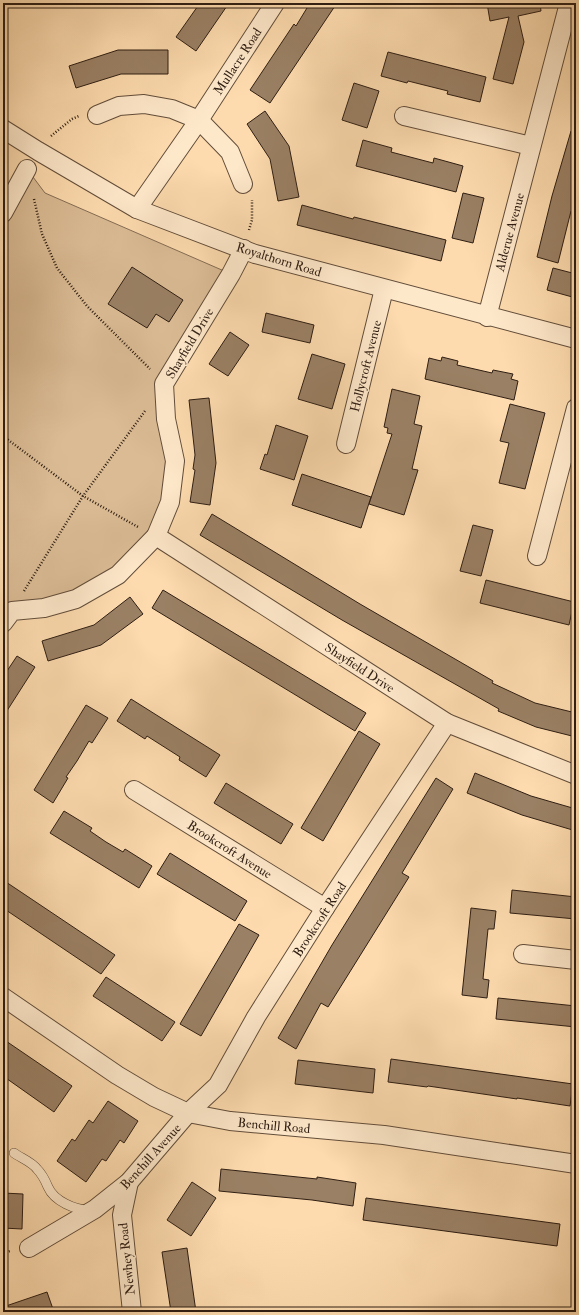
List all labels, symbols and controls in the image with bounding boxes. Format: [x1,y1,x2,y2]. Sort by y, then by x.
street label: Mullacre Road [210,25,266,98]
street label: Alderue Avenue [492,191,528,274]
street label: Royalthorn Road [234,239,324,282]
street label: Shayfield Drive [162,305,218,382]
street label: Hollycroft Avenue [347,318,386,414]
street label: Shayfield Drive [321,639,398,697]
street label: Brookcroft Avenue [184,817,275,883]
street label: Brookcroft Road [290,878,350,960]
street label: Benchill Road [237,1115,311,1137]
street label: Benchill Avenue [117,1120,185,1193]
street label: Newhey Road [115,1221,140,1296]

